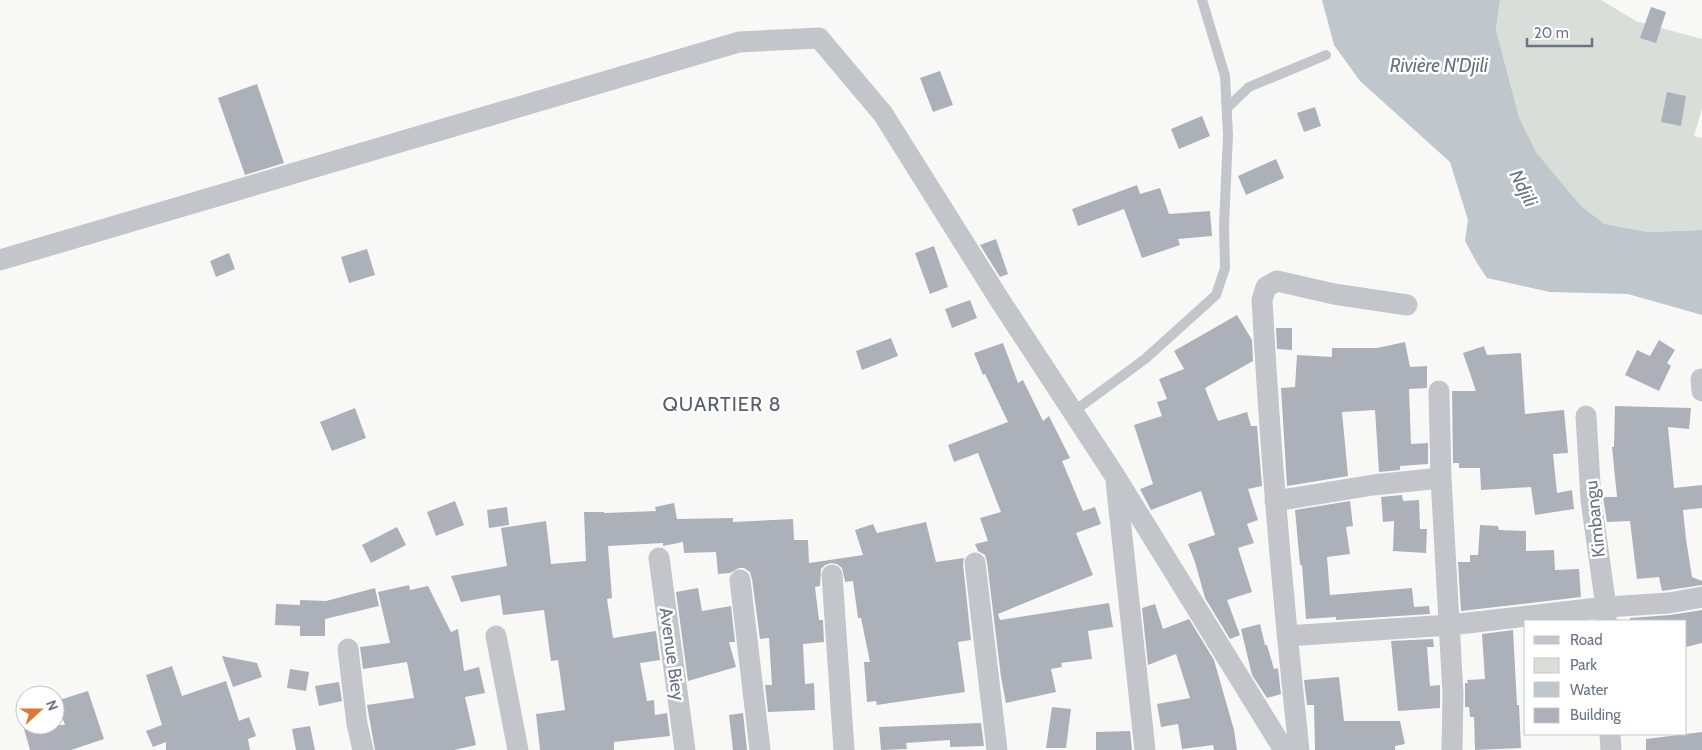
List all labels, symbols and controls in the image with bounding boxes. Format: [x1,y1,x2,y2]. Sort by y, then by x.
scale bar [1527,15,1592,47]
text: 20 m [1534,24,1569,42]
water label: Rivière N'Djili [1390,54,1489,77]
water label: Ndjili [1505,166,1543,212]
district label: QUARTIER 8 [662,392,782,416]
street label: Kimbangu [1580,479,1610,559]
street label: Avenue Biey [655,606,689,702]
legend [1524,620,1687,735]
text: Road [1570,631,1603,649]
text: Park [1570,656,1597,674]
text: Water [1570,681,1608,699]
north arrow [15,685,65,735]
text: N [42,697,62,713]
text: Building [1570,706,1621,724]

